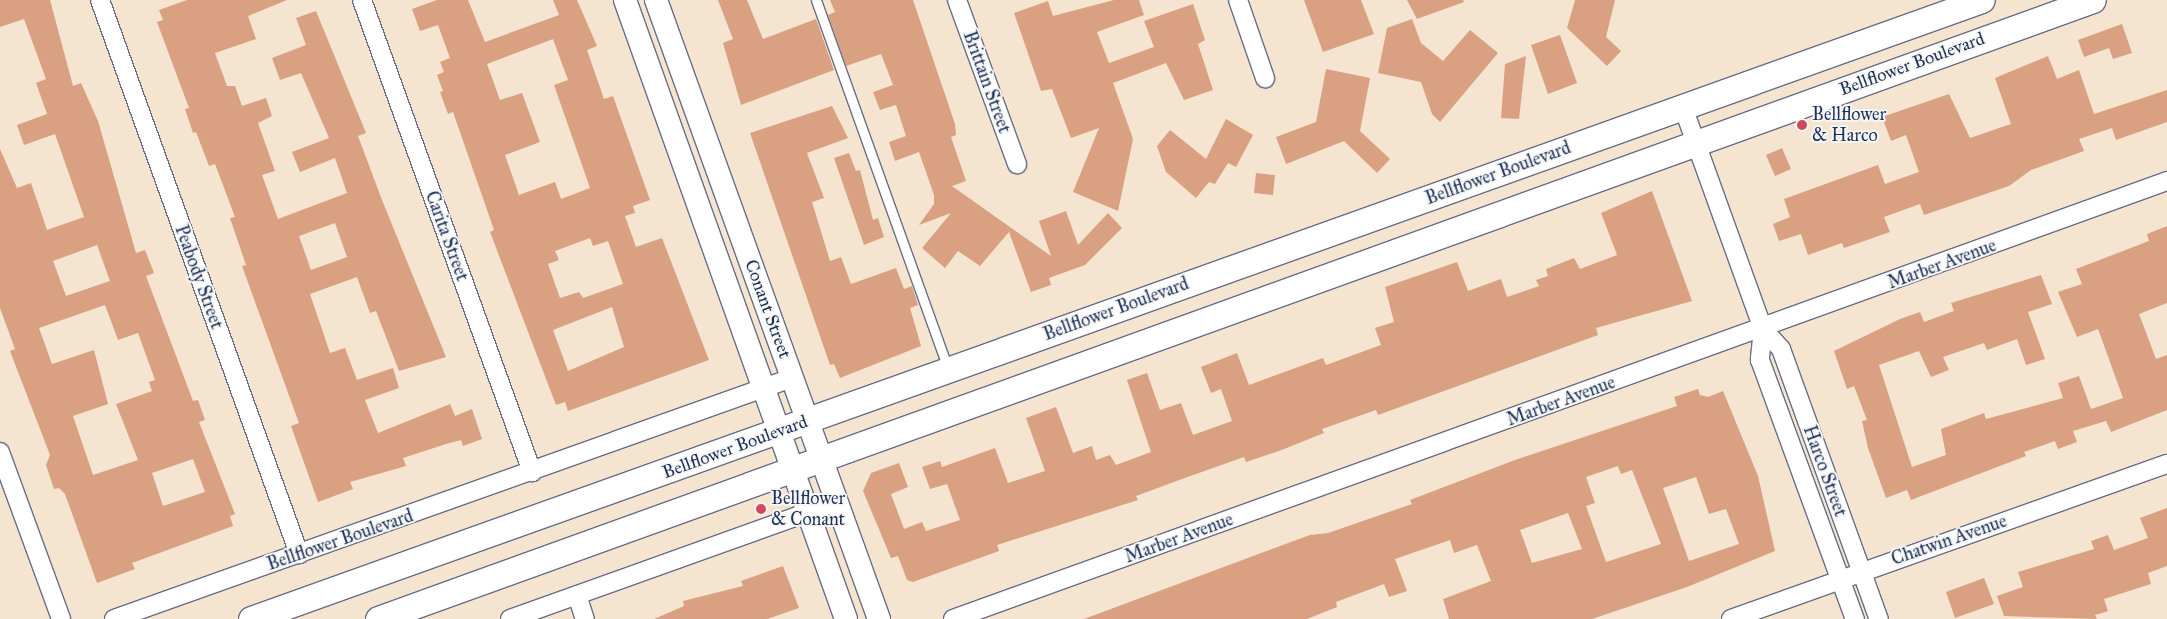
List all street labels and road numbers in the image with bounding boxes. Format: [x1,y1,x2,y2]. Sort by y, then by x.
street label: Brittain Street [959,28,1015,136]
street label: Bellflower Boulevard [1836,28,1988,100]
street label: Bellflower Boulevard [1422,137,1574,209]
street label: Carita Street [421,188,473,284]
street label: Peabody Street [170,222,228,332]
street label: Marber Avenue [1885,234,1999,294]
street label: Conant Street [740,257,796,361]
street label: Bellflower Boulevard [1040,273,1192,345]
street label: Marber Avenue [1504,371,1618,431]
street label: Bellflower Boulevard [659,411,811,483]
street label: Harco Street [1799,423,1851,519]
street label: Bellflower Boulevard [264,505,416,575]
street label: Marber Avenue [1122,508,1236,568]
street label: Chatwin Avenue [1888,510,2010,570]

